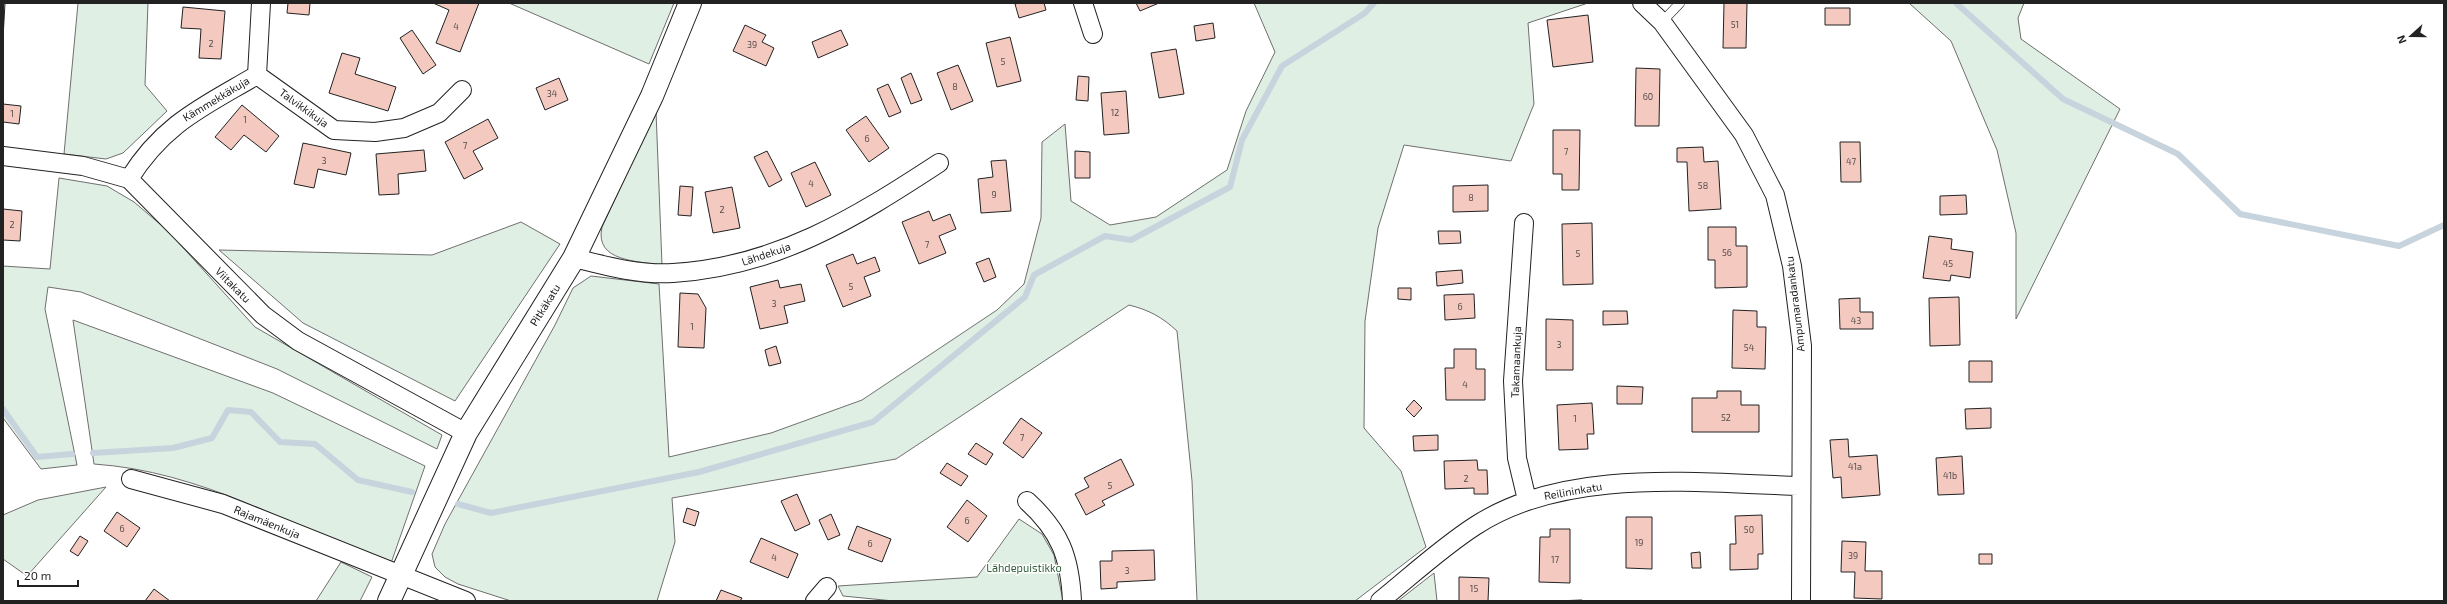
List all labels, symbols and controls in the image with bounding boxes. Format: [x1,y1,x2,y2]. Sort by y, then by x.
north arrow [2391,16,2431,56]
house number: 51 [1731,19,1739,30]
house number: 4 [453,21,459,32]
text: N [2394,34,2409,46]
house number: 2 [208,38,214,49]
house number: 39 [747,39,757,50]
house number: 5 [1001,56,1006,67]
street label: Kämmekkäkuja [180,74,252,124]
house number: 8 [952,81,958,92]
street label: Talvikkikuja [277,85,331,131]
house number: 34 [547,88,558,99]
house number: 60 [1643,91,1653,102]
house number: 12 [1111,107,1119,118]
house number: 1 [10,108,14,119]
house number: 1 [243,114,247,125]
house number: 6 [864,133,870,144]
house number: 7 [463,140,468,151]
house number: 7 [1564,146,1569,157]
house number: 3 [321,155,327,166]
house number: 47 [1846,156,1856,167]
house number: 4 [808,178,814,189]
house number: 58 [1698,180,1708,191]
house number: 9 [991,189,997,200]
house number: 8 [1468,192,1474,203]
house number: 2 [719,204,725,215]
house number: 2 [9,219,15,230]
street label: Lähdekuja [740,239,792,269]
house number: 7 [925,239,930,250]
house number: 56 [1722,247,1732,258]
house number: 5 [1576,248,1581,259]
street label: Ampumaradankatu [1782,256,1807,353]
house number: 45 [1943,258,1953,269]
street label: Viitakatu [213,264,254,305]
street label: Pitkäkatu [527,281,563,328]
house number: 5 [849,281,854,292]
house number: 3 [771,298,777,309]
house number: 6 [1457,301,1463,312]
house number: 43 [1851,315,1861,326]
house number: 1 [690,321,694,332]
street label: Takamaankuja [1508,326,1524,398]
house number: 3 [1556,339,1562,350]
house number: 54 [1744,342,1755,353]
house number: 4 [1462,379,1468,390]
house number: 52 [1721,412,1731,423]
house number: 1 [1573,413,1577,424]
house number: 7 [1020,432,1025,443]
house number: 41a [1848,461,1862,472]
house number: 41b [1943,470,1957,481]
house number: 2 [1463,473,1469,484]
street label: Reilininkatu [1543,479,1603,502]
house number: 5 [1108,480,1113,491]
street label: Rajamäenkuja [232,502,302,542]
house number: 6 [964,515,970,526]
house number: 6 [119,523,125,534]
house number: 50 [1744,524,1754,535]
house number: 19 [1635,537,1643,548]
house number: 6 [867,538,873,549]
house number: 39 [1848,550,1858,561]
house number: 4 [771,552,777,563]
house number: 17 [1551,554,1559,565]
park label: Lähdepuistikko [986,561,1062,574]
scale bar [18,562,78,588]
house number: 3 [1124,565,1130,576]
text: 20 m [24,568,51,582]
house number: 15 [1470,583,1478,594]

